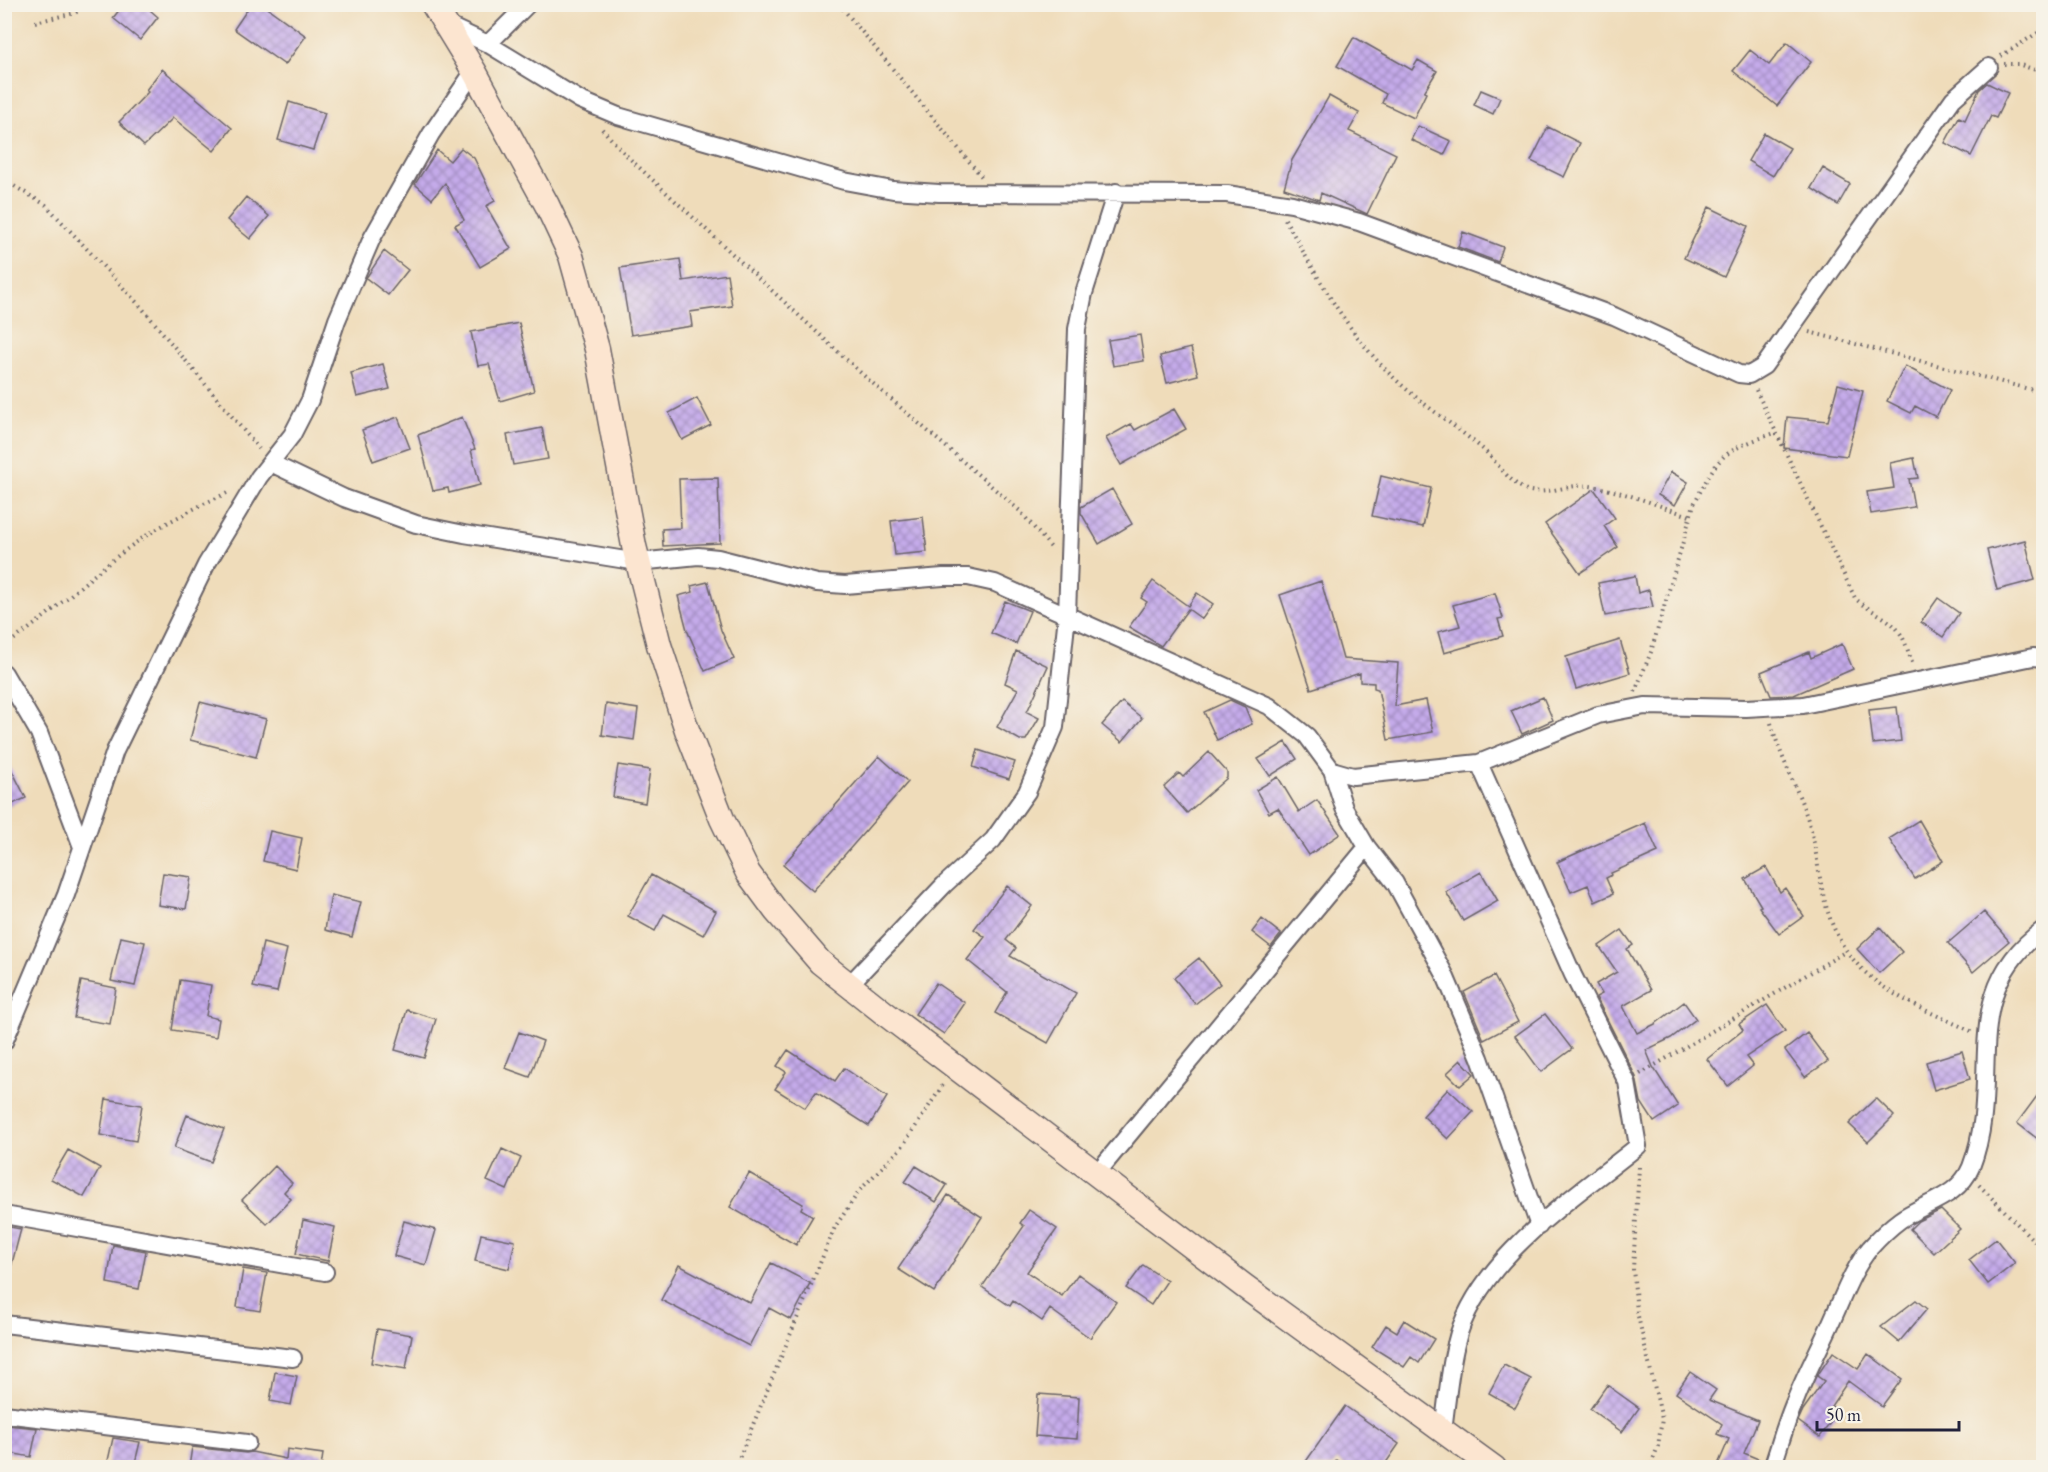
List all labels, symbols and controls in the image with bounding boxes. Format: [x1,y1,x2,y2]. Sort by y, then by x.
scale bar [1817,1394,1960,1432]
text: 50 m [1826,1403,1861,1426]

